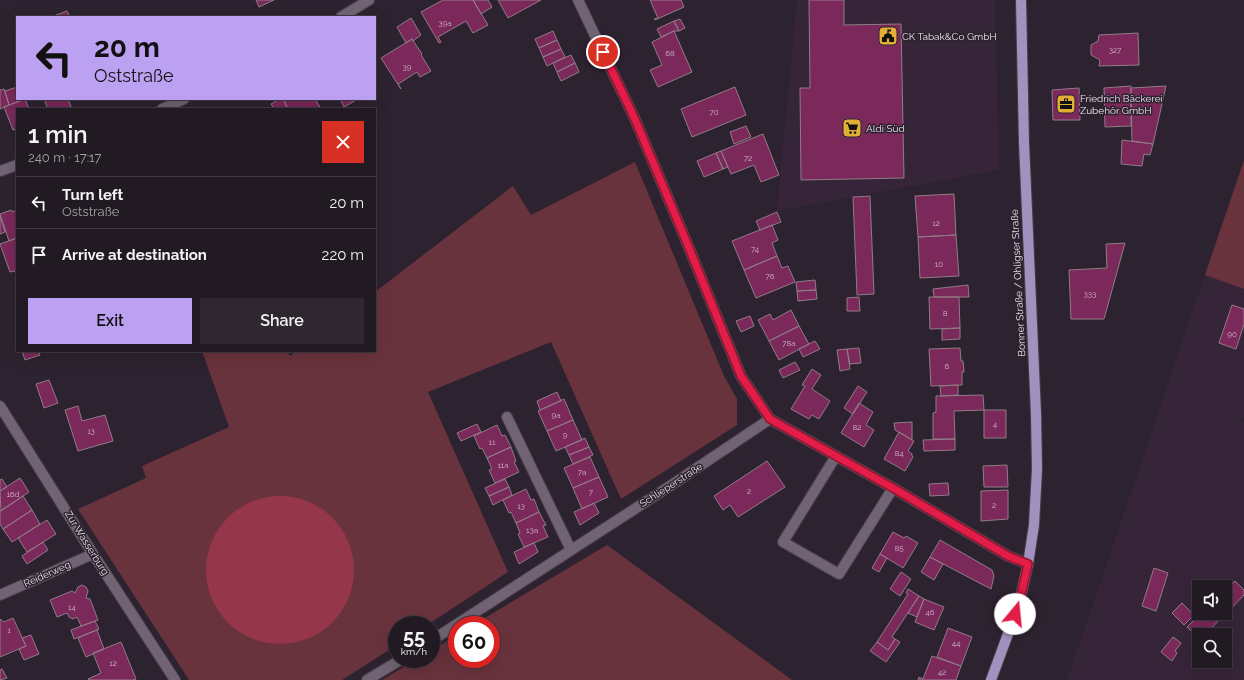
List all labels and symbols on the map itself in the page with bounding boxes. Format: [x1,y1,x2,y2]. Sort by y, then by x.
house number: 39a [438,18,452,28]
public building icon: CK Tabak&Co GmbH [877,25,899,47]
place label: CK Tabak&Co GmbH [902,31,997,42]
pin [586,35,620,69]
house number: 327 [1109,45,1122,55]
house number: 68 [665,48,675,58]
house number: 39 [403,62,412,72]
office icon: Friedrich Bäckerei Zubehör GmbH [1055,93,1077,115]
place label: Friedrich Bäckerei Zubehör GmbH [1080,93,1163,116]
house number: 70 [709,107,719,117]
supermarket icon: Aldi Süd [841,117,863,139]
place label: Aldi Süd [866,123,905,134]
house number: 72 [744,153,752,163]
street label: Bonner Straße / Ohligser Straße [1009,209,1027,357]
house number: 12 [932,218,940,228]
house number: 74 [751,244,760,254]
house number: 10 [935,259,943,269]
house number: 76 [765,271,775,281]
house number: 333 [1084,289,1096,299]
house number: 8 [943,308,948,318]
house number: 90 [1227,329,1237,339]
house number: 78a [782,338,796,348]
house number: 6 [945,361,950,371]
house number: 9a [551,410,561,420]
house number: 4 [993,419,998,429]
house number: 82 [853,422,861,432]
house number: 13 [87,426,95,436]
house number: 9 [563,430,568,440]
house number: 11 [489,437,496,447]
house number: 84 [894,448,904,458]
house number: 11a [497,460,509,470]
street label: Schlieperstraße [638,461,704,509]
house number: 7a [578,467,586,477]
house number: 2 [747,486,751,496]
house number: 7 [589,487,594,497]
house number: 16d [6,489,20,499]
house number: 2 [992,500,996,510]
house number: 13 [517,501,525,511]
street label: Zur Wasserburg [63,509,111,577]
house number: 13a [526,525,538,535]
house number: 85 [894,543,904,553]
street label: Reiderweg [22,559,72,589]
position arrow [994,593,1036,635]
house number: 14 [68,602,77,612]
house number: 46 [925,607,935,617]
speed limit sign: 60 [448,616,500,668]
house number: 1 [7,625,11,635]
house number: 44 [952,638,961,648]
house number: 12 [109,658,117,668]
house number: 42 [938,667,946,677]

